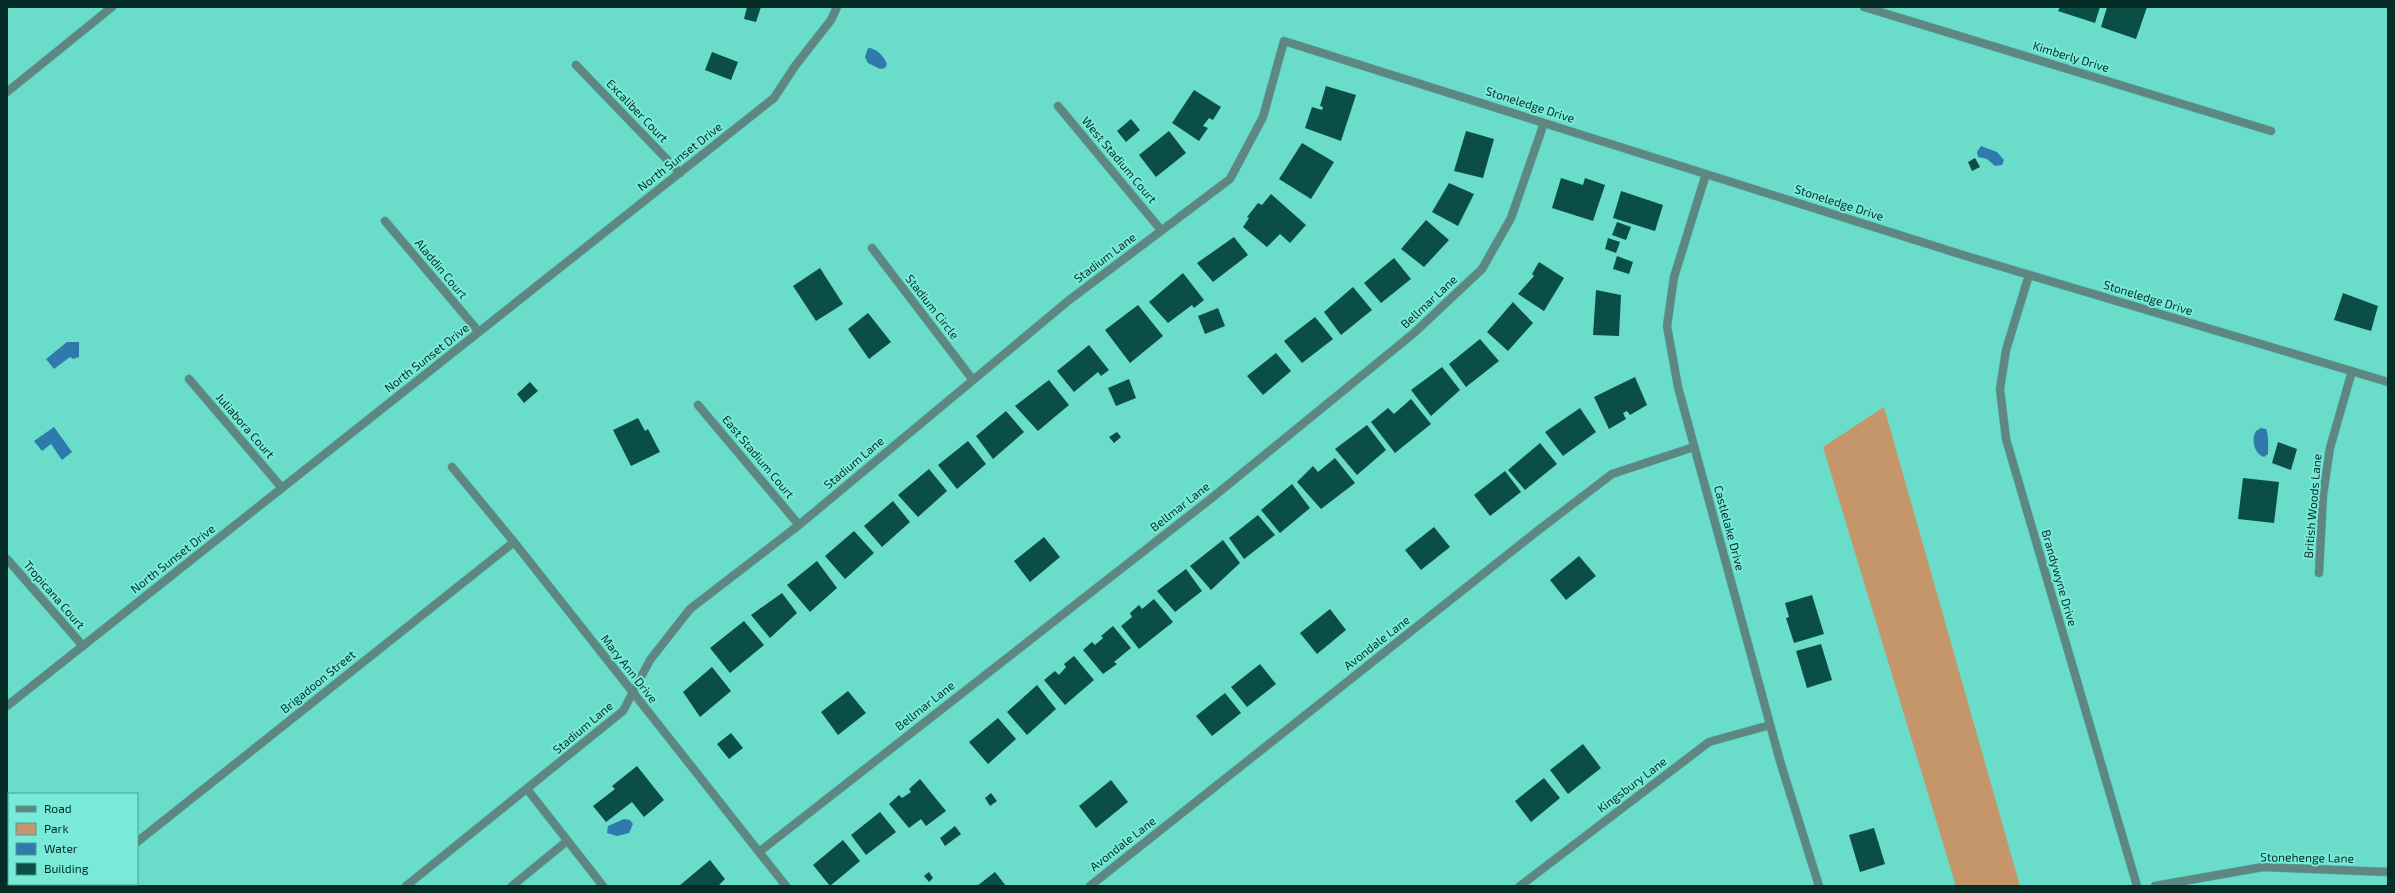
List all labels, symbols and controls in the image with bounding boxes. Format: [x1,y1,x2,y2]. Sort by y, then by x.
street label: Kimberly Drive [2031,38,2111,74]
street label: Excaliber Court [604,76,672,145]
street label: Stoneledge Drive [1484,83,1577,125]
street label: West Stadium Court [1080,113,1160,206]
street label: North Sunset Drive [634,119,724,193]
street label: Stoneledge Drive [1793,181,1886,223]
street label: Stadium Lane [1071,229,1138,285]
street label: Aladdin Court [413,236,471,301]
street label: Stadium Circle [903,271,962,341]
street label: Bellmar Lane [1397,272,1459,331]
street label: Stoneledge Drive [2102,277,2195,317]
street label: North Sunset Drive [381,320,471,394]
street label: Juliabora Court [214,390,278,461]
street label: East Stadium Court [720,412,798,501]
street label: Stadium Lane [821,433,886,491]
street label: British Woods Lane [2300,453,2324,559]
street label: Bellmar Lane [1147,479,1212,534]
street label: Castlelake Drive [1712,484,1748,572]
street label: North Sunset Drive [127,521,217,595]
street label: Brandywyne Drive [2039,528,2080,628]
street label: Tropicana Court [21,557,88,632]
street label: Avondale Lane [1341,612,1412,672]
street label: Mary Ann Drive [599,631,661,705]
street label: Brigadoon Street [277,647,358,716]
street label: Bellmar Lane [892,678,957,733]
street label: Stadium Lane [550,698,615,756]
street label: Kingsbury Lane [1594,754,1669,815]
legend [8,793,138,885]
text: Road [44,801,72,815]
street label: Avondale Lane [1087,813,1158,873]
text: Park [44,821,69,835]
text: Water [44,841,78,855]
street label: Stonehenge Lane [2260,849,2354,865]
text: Building [44,861,89,875]

